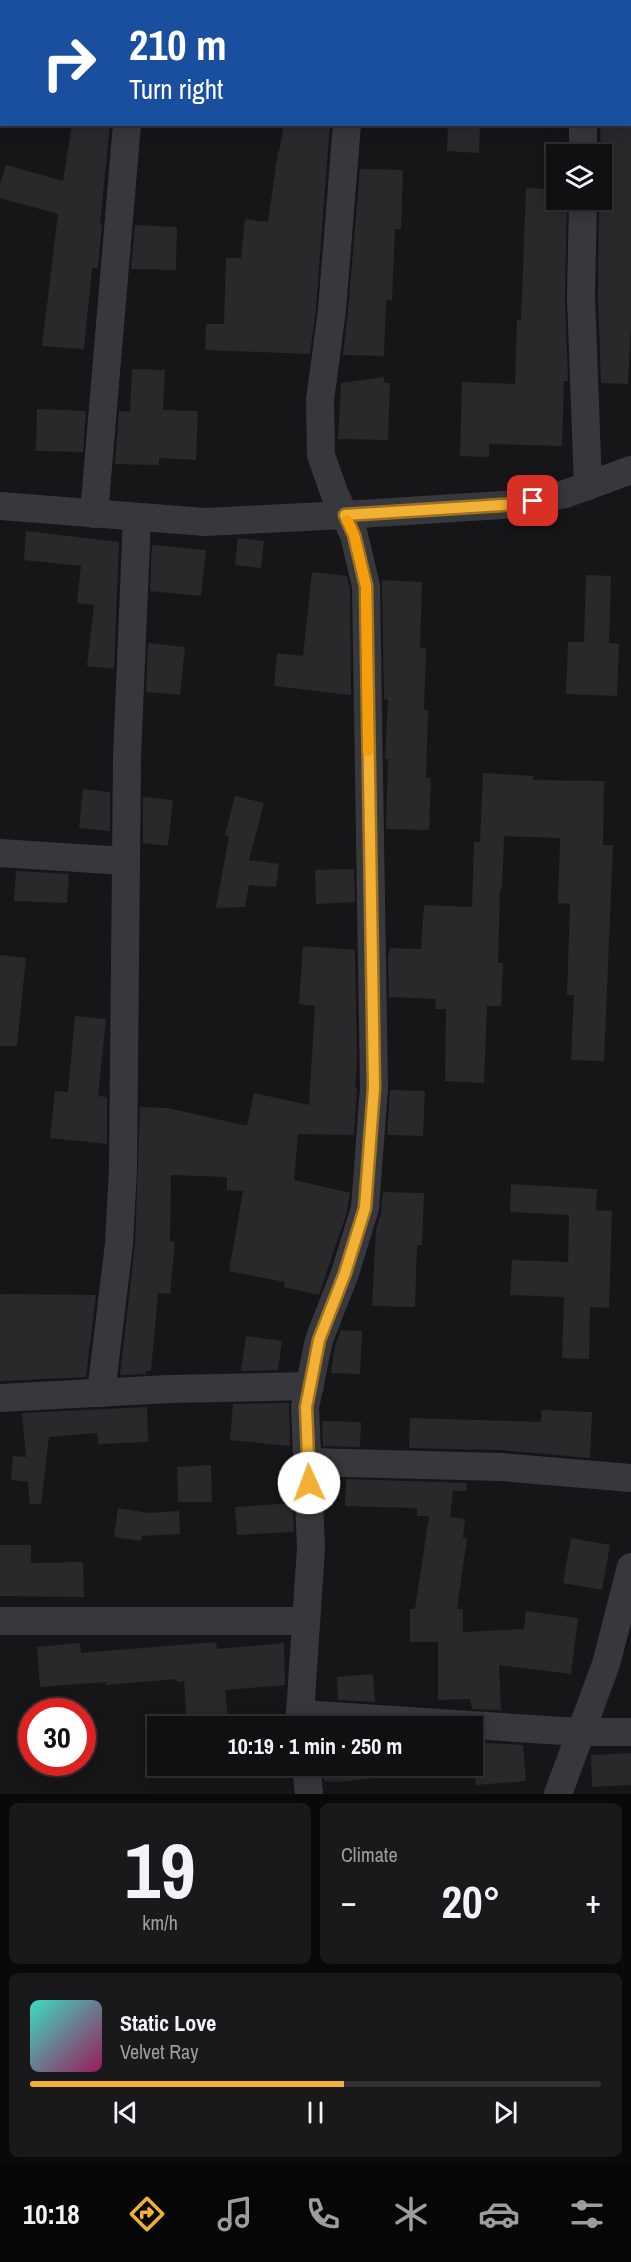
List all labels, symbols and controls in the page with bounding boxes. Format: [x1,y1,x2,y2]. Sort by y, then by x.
text: 210 m [129,17,227,73]
icon: right [30,24,108,102]
text: Turn right [129,71,223,107]
map controls [546,144,612,210]
button: layers [546,144,612,210]
pin [507,475,558,526]
icon: arrive [516,484,549,517]
position arrow [277,1451,341,1515]
speed limit sign: 30 [18,1698,96,1776]
text: 10:19 · 1 min · 250 m [228,1731,402,1761]
text: 19 [124,1817,196,1922]
text: Climate [341,1841,398,1868]
text: 20° [441,1871,501,1932]
text: − [341,1879,357,1923]
text: + [585,1879,601,1923]
text: km/h [142,1909,178,1936]
text: Static Love [120,2008,216,2038]
text: Velvet Ray [120,2038,198,2065]
icon: previous [109,2096,142,2129]
icon: pause [299,2096,332,2129]
icon: next [489,2096,522,2129]
icon: directions [126,2193,168,2235]
icon: music [214,2193,256,2235]
icon: phone [302,2193,344,2235]
icon: climate [390,2193,432,2235]
icon: car [478,2193,520,2235]
icon: filters [566,2193,608,2235]
text: 10:18 [23,2196,80,2232]

